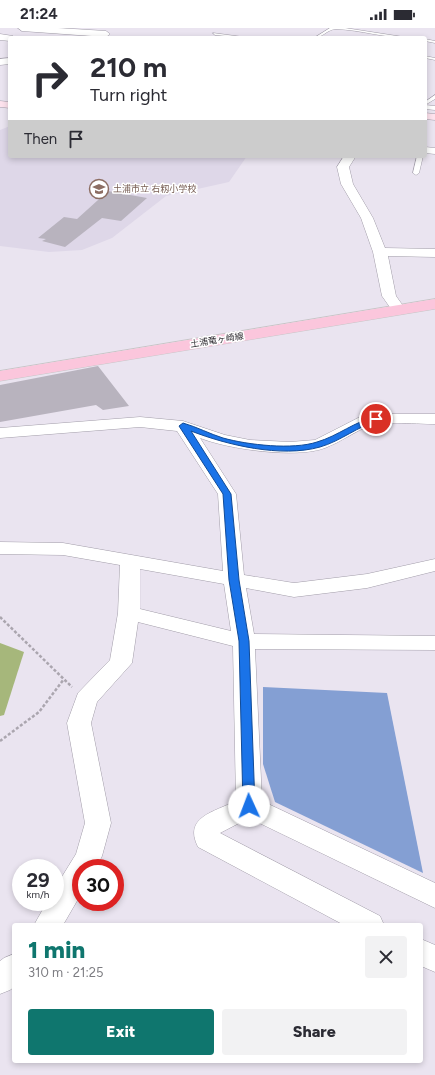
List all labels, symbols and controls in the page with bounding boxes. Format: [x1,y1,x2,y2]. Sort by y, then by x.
text: 21:24 [20,5,58,23]
text: 210 m [90,50,167,84]
icon: right [24,52,76,104]
text: Turn right [90,84,167,106]
icon: arrive [65,128,87,150]
text: Then [24,130,57,148]
school or university icon: 土浦市立 右籾小学校 [88,178,110,200]
place label: 土浦市立 右籾小学校 [113,183,196,194]
street label: 土浦竜ヶ崎線 [189,330,245,349]
pin [359,402,393,436]
icon: arrive [365,408,387,430]
position arrow [228,785,270,827]
speed limit sign: 30 [72,859,124,911]
text: 29 [26,868,50,892]
text: km/h [27,888,49,901]
text: 1 min [28,935,85,964]
button: close [365,936,407,978]
text: 310 m · 21:25 [28,965,103,980]
button: Exit [28,1009,214,1055]
button: Share [222,1009,407,1055]

